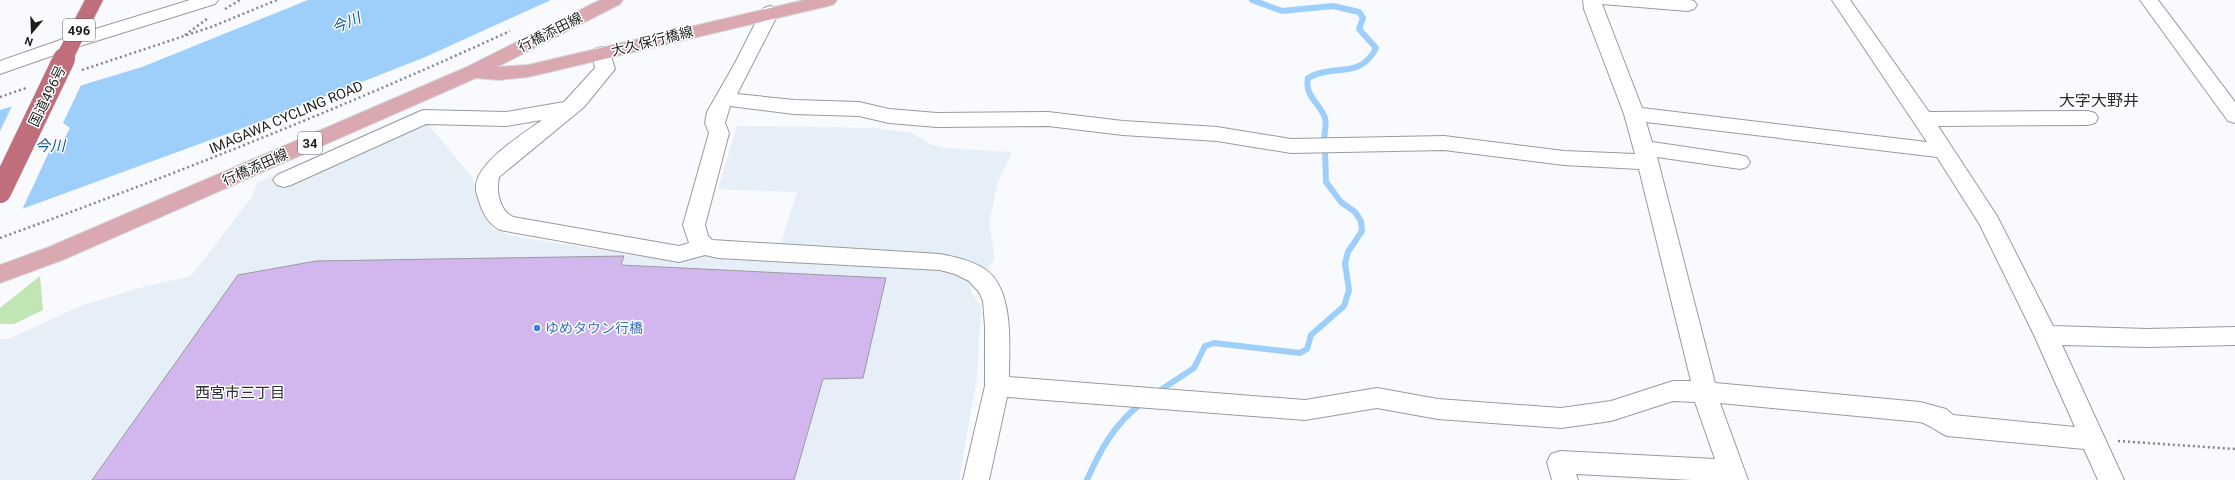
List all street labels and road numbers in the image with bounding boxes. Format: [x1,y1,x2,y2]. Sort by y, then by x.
street label: 行橋添田線 [515,9,585,55]
road number: 496 [63,19,95,41]
street label: 大久保行橋線 [609,23,695,59]
street label: 国道496号 [25,63,69,129]
street label: IMAGAWA CYCLING ROAD [207,77,365,157]
road number: 34 [298,132,322,154]
street label: 行橋添田線 [220,145,290,189]

